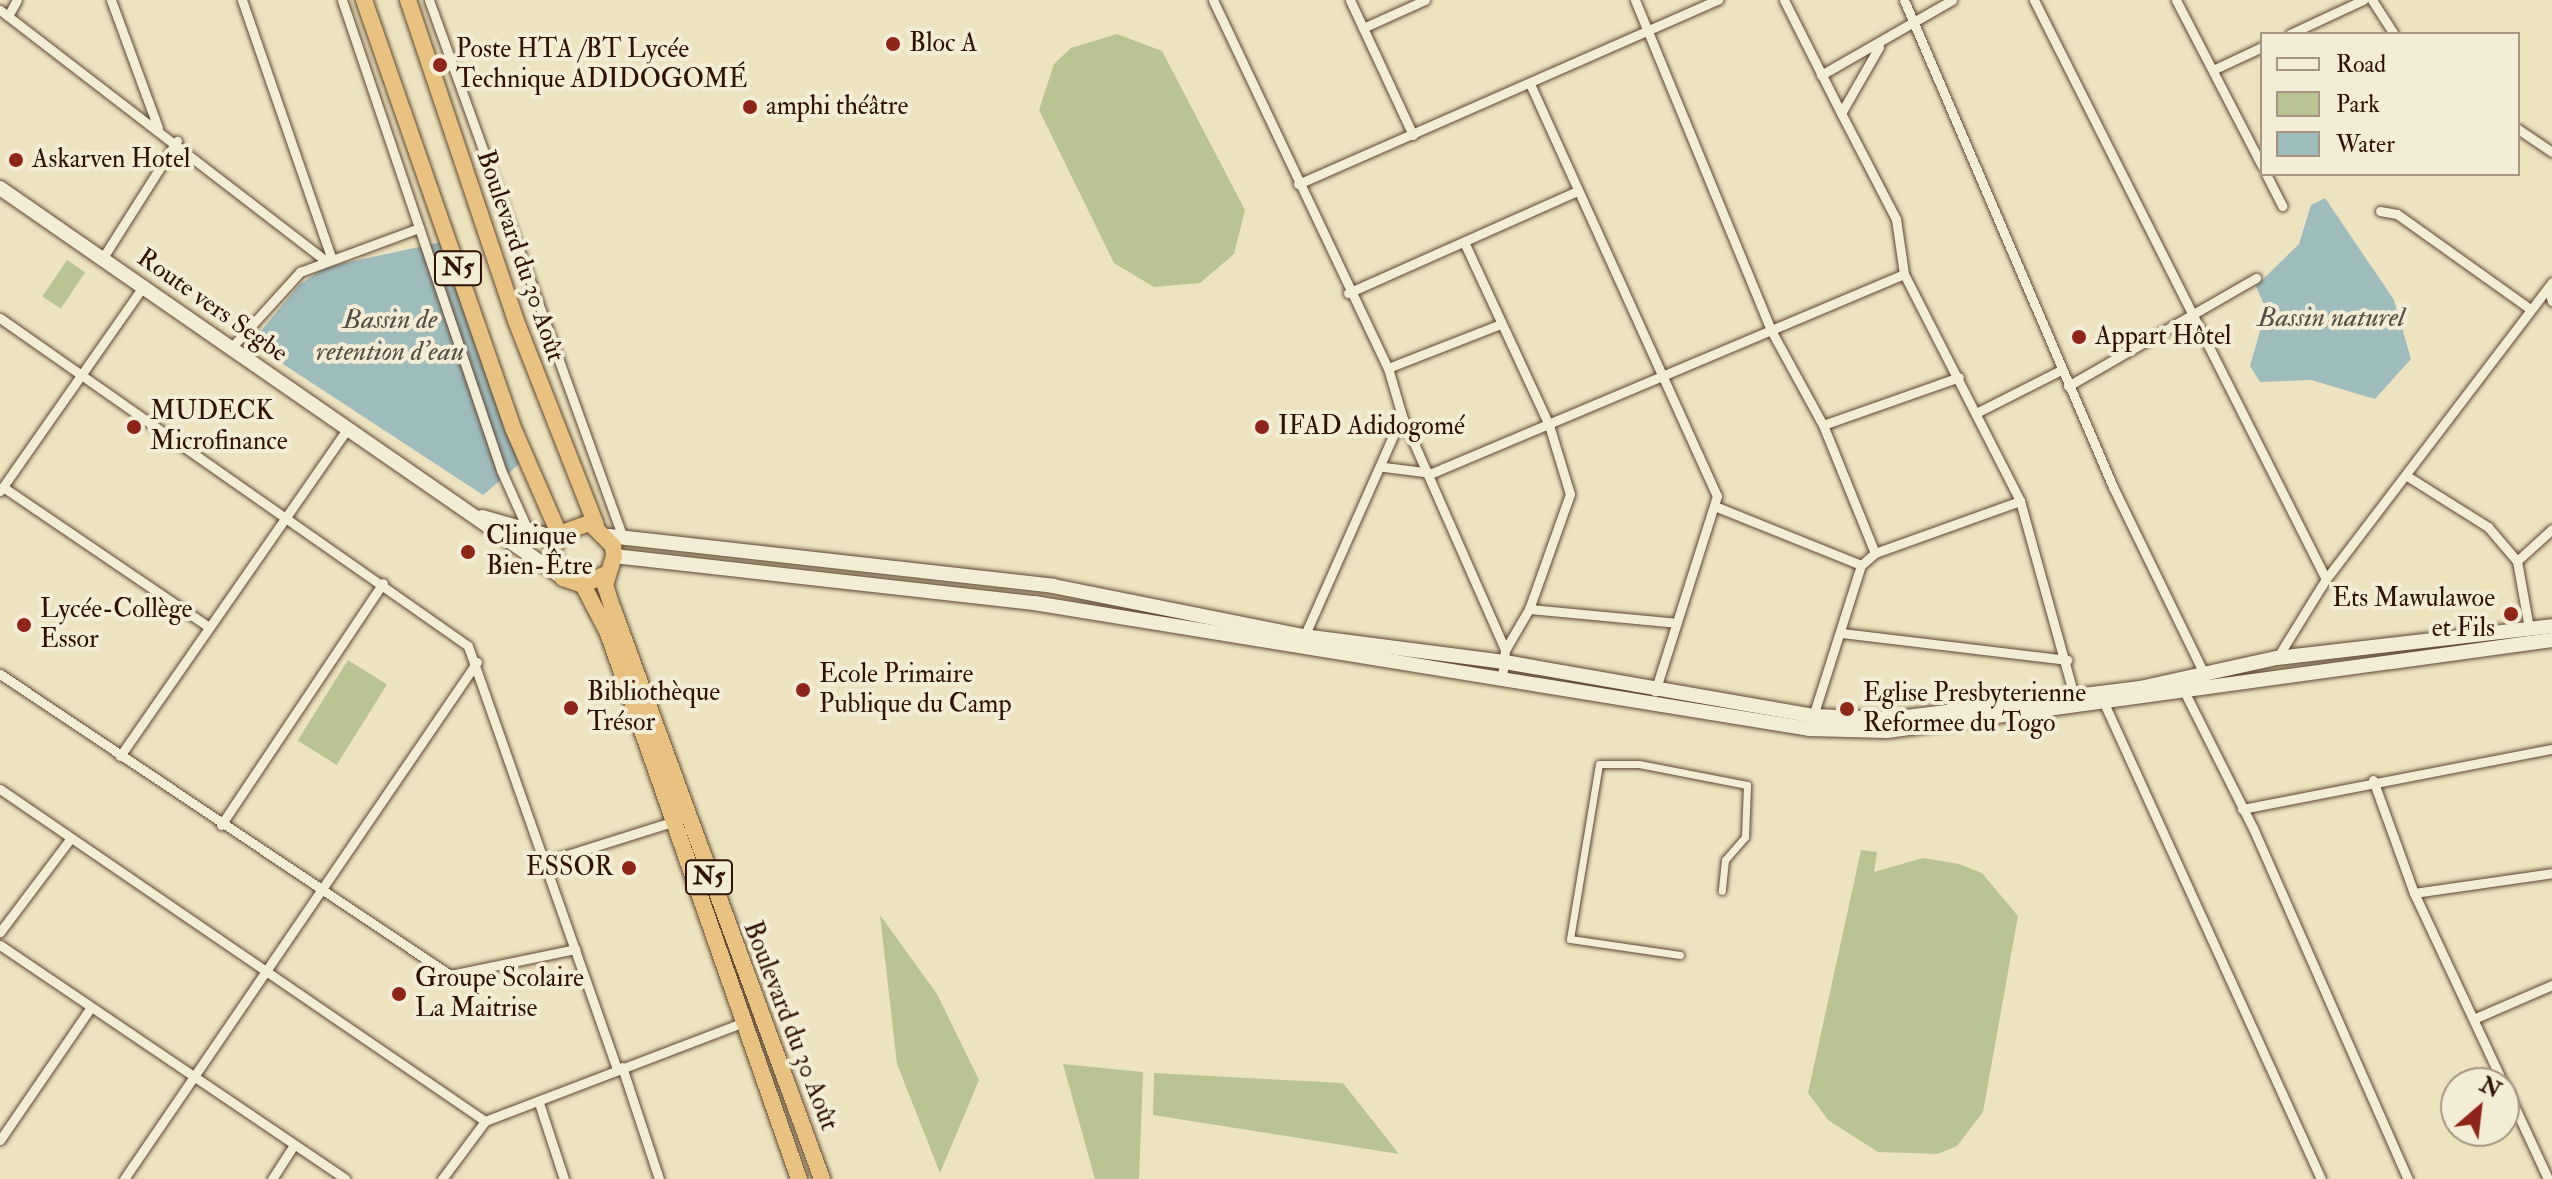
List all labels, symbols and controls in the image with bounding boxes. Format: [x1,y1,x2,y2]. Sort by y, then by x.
place label: Bloc A [909,28,977,60]
legend [2260,32,2520,176]
place label: Poste HTA /BT Lycée Technique ADIDOGOMÉ [456,34,747,96]
marker: Bloc A [884,35,902,53]
text: Road [2336,49,2386,80]
marker: Poste HTA /BT Lycée Technique ADIDOGOMÉ [431,56,449,74]
text: Park [2336,89,2380,120]
place label: amphi théâtre [766,91,908,123]
marker: amphi théâtre [741,98,759,116]
text: Water [2336,129,2395,160]
place label: Askarven Hotel [32,144,190,176]
street label: Boulevard du 30 Août [469,146,571,366]
marker: Askarven Hotel [7,151,25,169]
street label: Route vers Segbe [131,243,293,369]
road number: N5 [432,248,484,288]
water label: Bassin naturel [2257,301,2405,335]
water label: Bassin de retention d'eau [316,303,464,369]
place label: Appart Hôtel [2095,321,2232,353]
marker: Appart Hôtel [2070,328,2088,346]
place label: MUDECK Microfinance [150,396,288,458]
place label: IFAD Adidogomé [1278,411,1465,443]
marker: MUDECK Microfinance [125,418,143,436]
marker: IFAD Adidogomé [1253,418,1271,436]
place label: Clinique Bien-Être [486,521,593,582]
marker: Clinique Bien-Être [457,541,479,563]
place label: Ets Mawulawoe et Fils [2332,583,2495,644]
place label: Lycée-Collège Essor [40,594,192,656]
marker: Ets Mawulawoe et Fils [2502,605,2520,623]
marker: Lycée-Collège Essor [15,616,33,634]
place label: Ecole Primaire Publique du Camp [819,659,1012,720]
place label: Bibliothèque Trésor [587,677,720,738]
place label: Eglise Presbyterienne Reformee du Togo [1863,678,2086,740]
marker: Ecole Primaire Publique du Camp [794,681,812,699]
marker: Bibliothèque Trésor [562,699,580,717]
marker: Eglise Presbyterienne Reformee du Togo [1838,700,1856,718]
place label: ESSOR [526,852,613,884]
road number: N5 [683,857,735,897]
marker: ESSOR [620,859,638,877]
street label: Boulevard du 30 Août [736,917,844,1135]
place label: Groupe Scolaire La Maitrise [415,963,584,1024]
marker: Groupe Scolaire La Maitrise [390,985,408,1003]
north arrow [2440,1067,2520,1147]
text: N [2475,1071,2506,1105]

